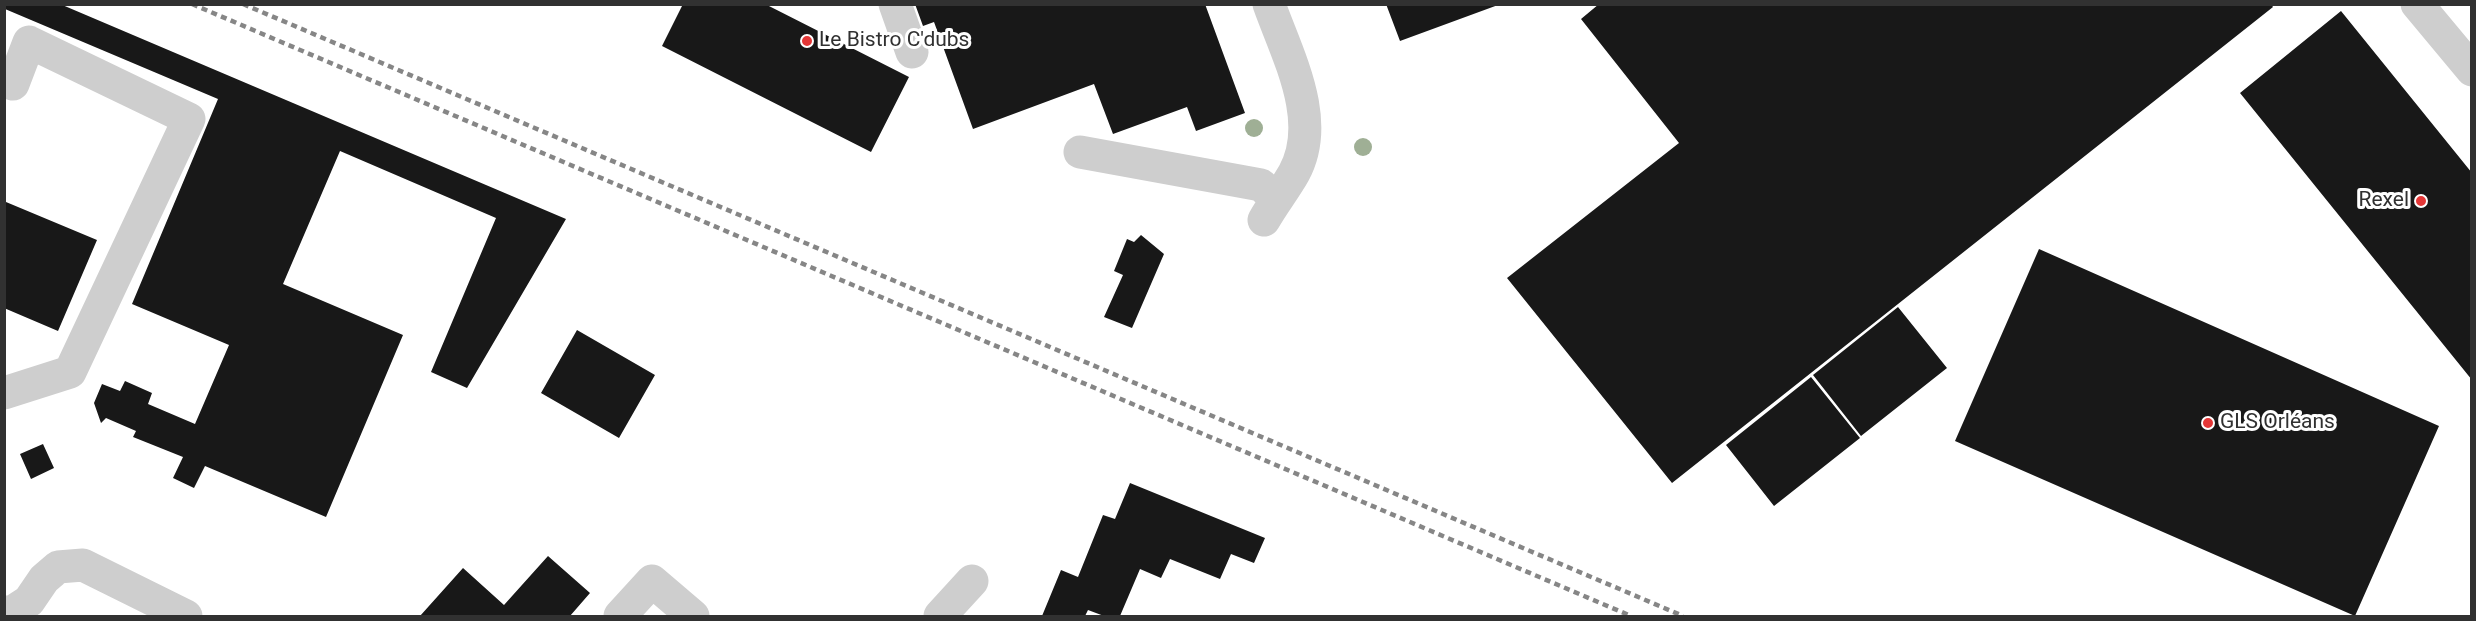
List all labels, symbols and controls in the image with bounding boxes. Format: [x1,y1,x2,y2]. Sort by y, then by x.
place label: Le Bistro C'dubs [819,28,969,54]
marker: Le Bistro C'dubs [800,34,814,48]
place label: Rexel [2358,188,2409,214]
marker: Rexel [2414,194,2428,208]
place label: GLS Orléans [2220,410,2335,436]
marker: GLS Orléans [2201,416,2215,430]

